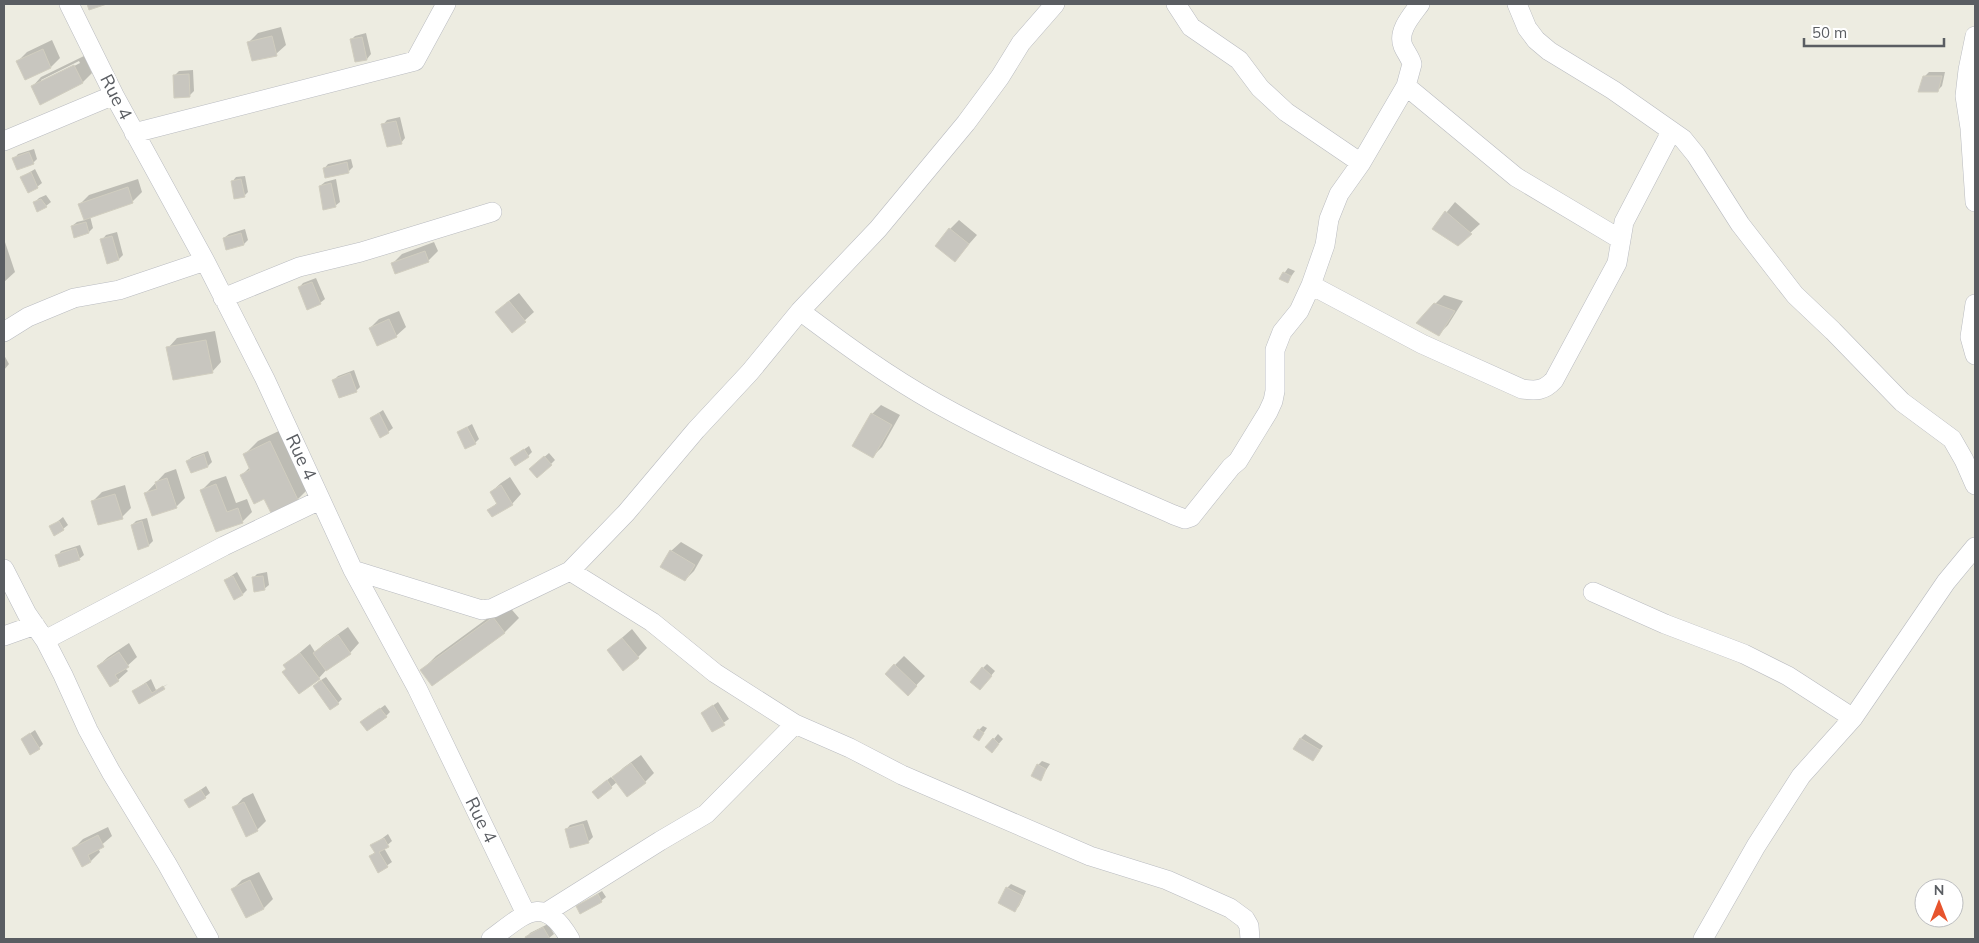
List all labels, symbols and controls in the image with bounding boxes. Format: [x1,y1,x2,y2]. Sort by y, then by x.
scale bar [1804,15,1944,47]
text: 50 m [1812,23,1847,42]
street label: Rue 4 [95,70,138,124]
street label: Rue 4 [281,430,322,484]
street label: Rue 4 [461,793,502,847]
north arrow [1914,878,1964,928]
text: N [1934,881,1944,899]

